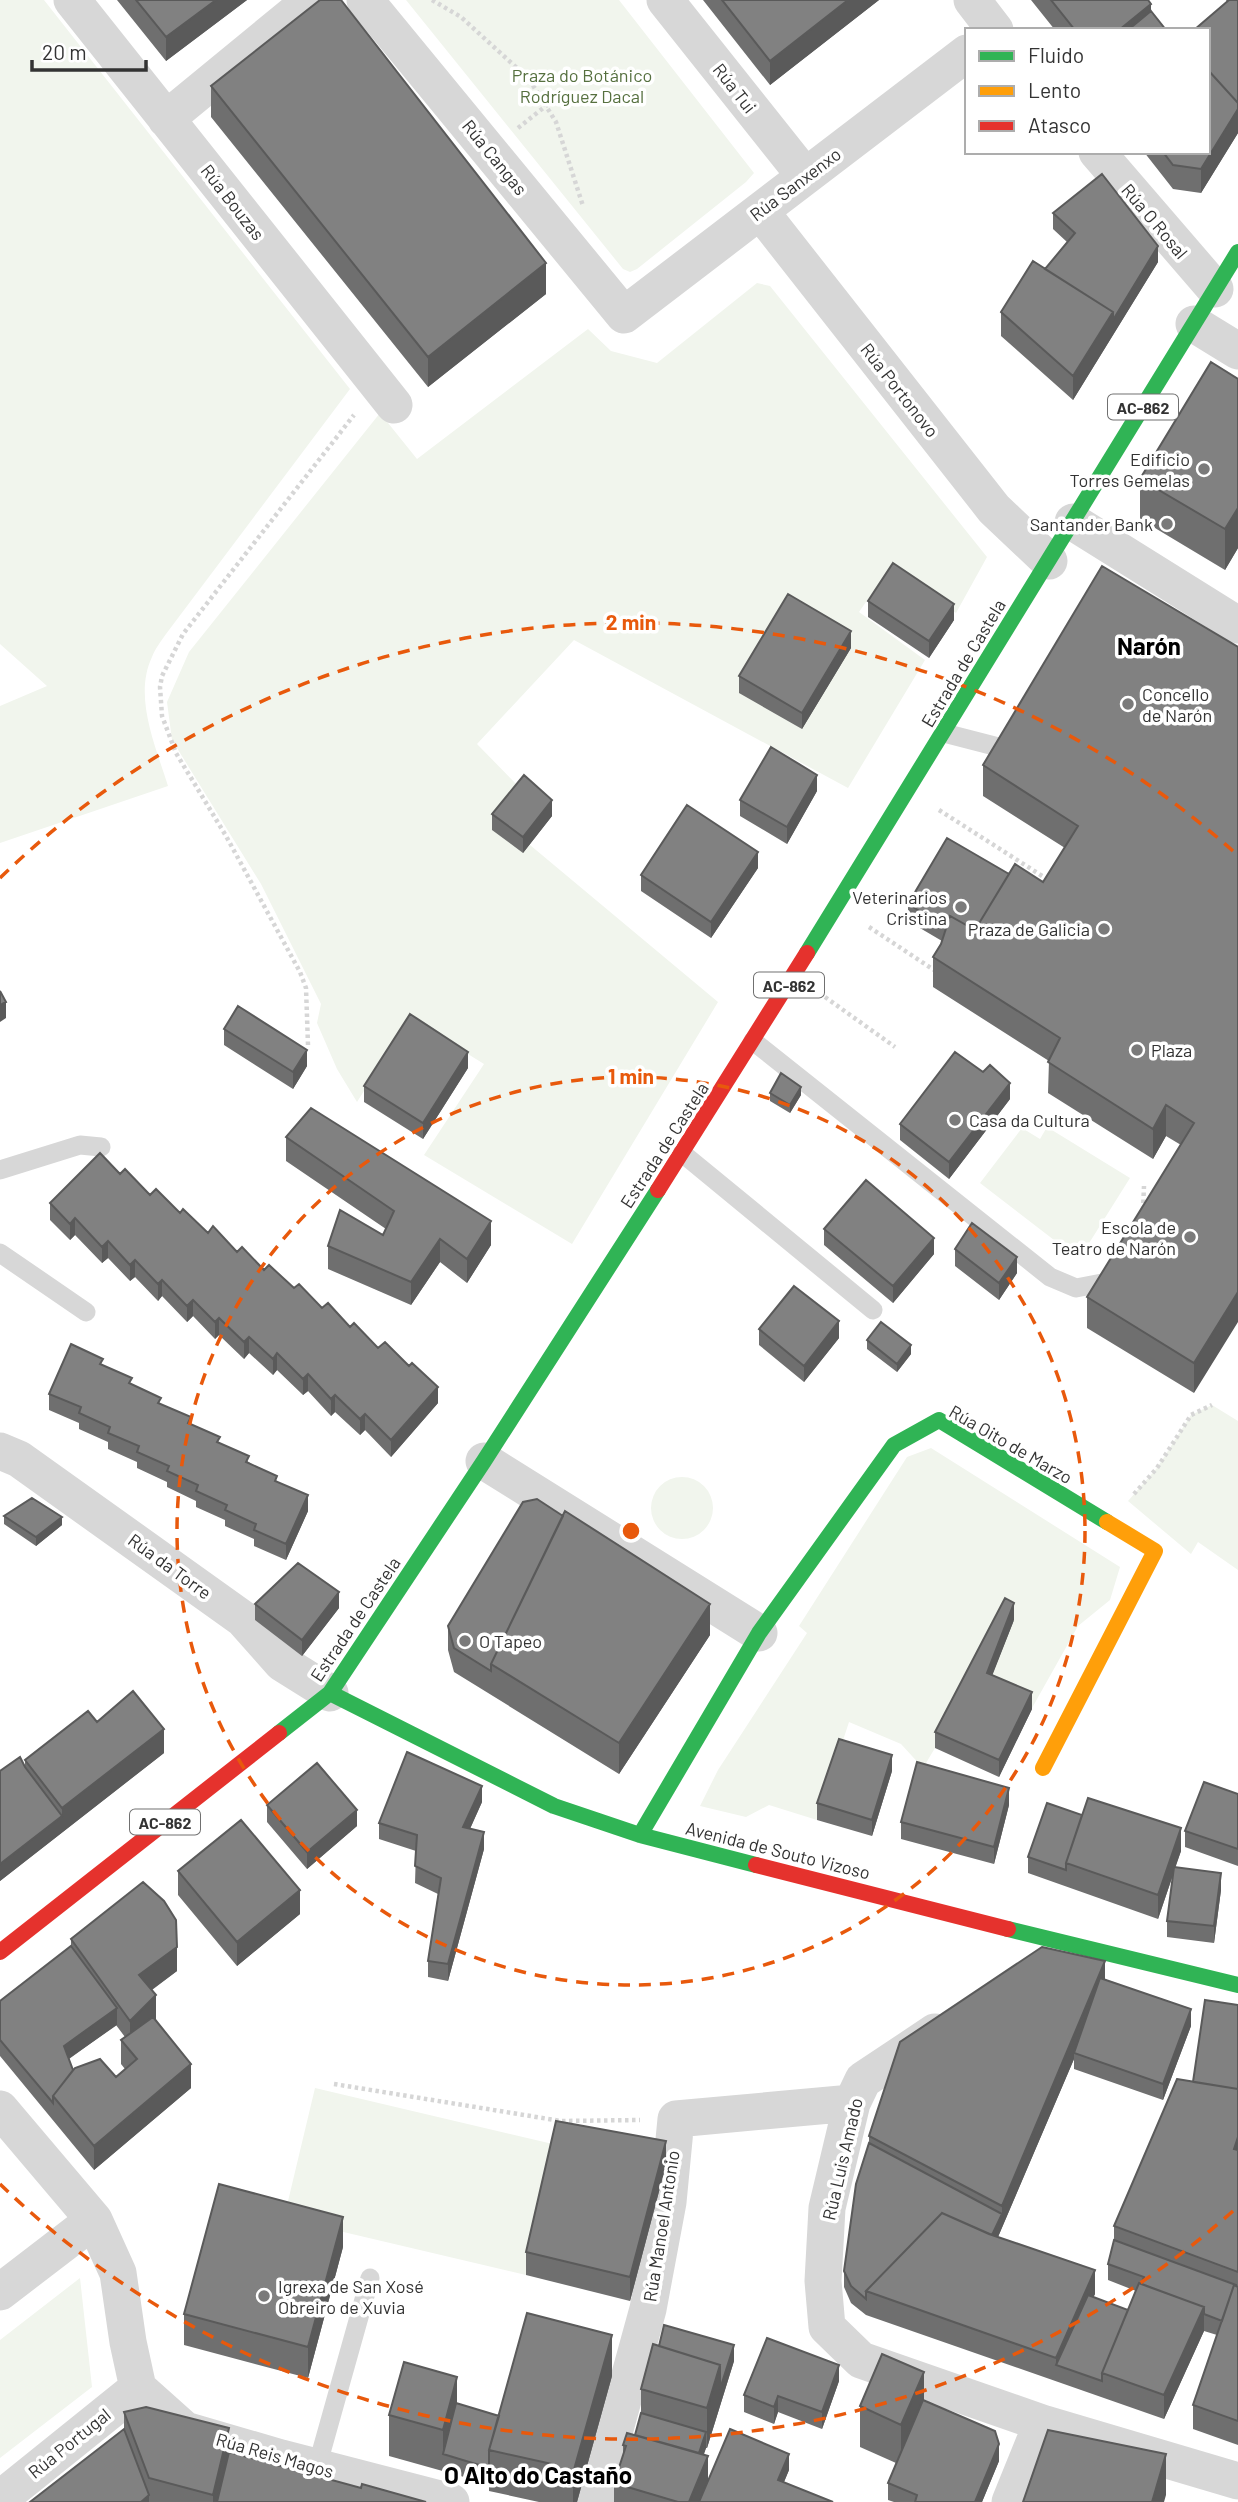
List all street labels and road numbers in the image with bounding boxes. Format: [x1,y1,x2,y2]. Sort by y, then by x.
street label: Rúa Tui [709,59,761,117]
street label: Rúa Cangas [458,115,532,199]
street label: Rúa Sanxenxo [745,143,845,225]
street label: Rúa Bouzas [197,160,269,244]
street label: Rúa O Rosal [1117,179,1193,263]
street label: Rúa Portonovo [856,338,944,442]
road number: AC-862 [1108,394,1178,420]
street label: Estrada de Castela [916,595,1010,731]
road number: AC-862 [754,973,824,998]
street label: Estrada de Castela [615,1078,713,1212]
street label: Rúa Oito de Marzo [946,1400,1076,1488]
street label: Rúa da Torre [124,1528,216,1604]
street label: Estrada de Castela [305,1553,405,1685]
road number: AC-862 [130,1810,200,1834]
street label: Avenida de Souto Vizoso [683,1816,873,1884]
street label: Rúa Luis Amado [817,2096,867,2222]
street label: Rúa Manoel Antonio [638,2149,684,2303]
street label: Rúa Portugal [23,2403,115,2483]
street label: Rúa Reis Magos [214,2428,336,2482]

